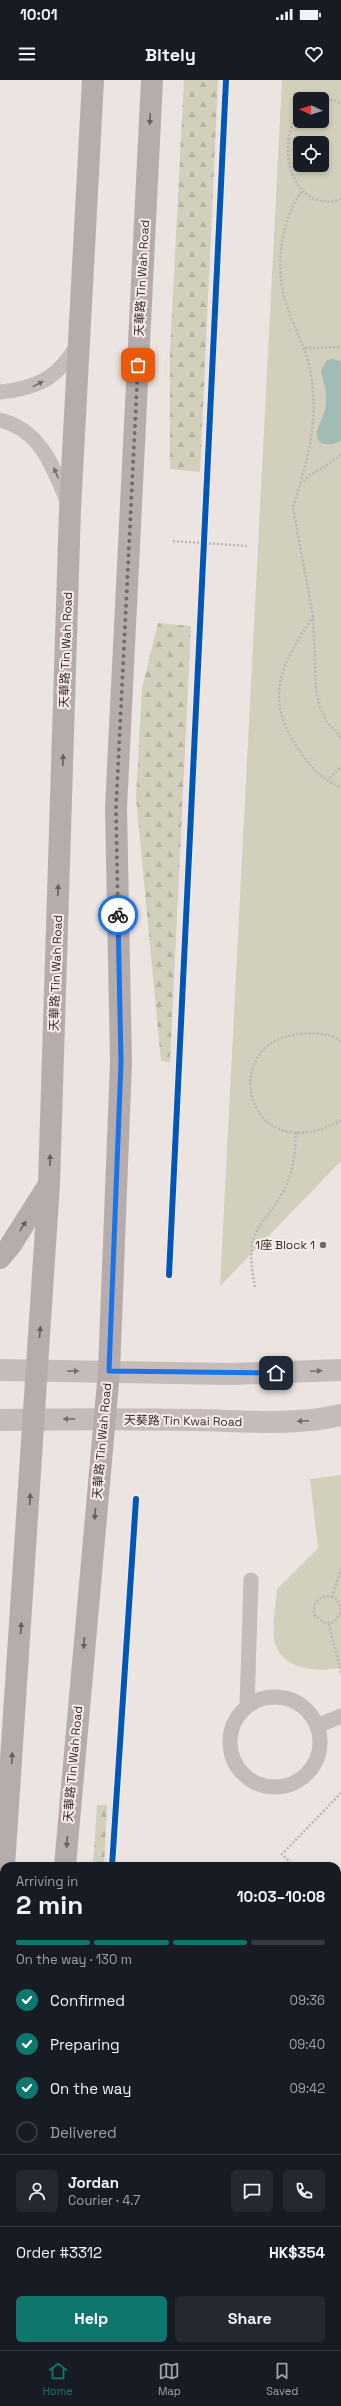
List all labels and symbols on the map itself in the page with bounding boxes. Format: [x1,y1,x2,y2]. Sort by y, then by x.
north arrow [293,92,329,128]
one-way arrow [147,113,154,125]
street label: 天華路 Tin Wah Road [131,219,153,337]
pin [121,348,155,382]
one-way arrow [32,381,44,387]
one-way arrow [52,466,58,478]
street label: 天華路 Tin Wah Road [56,592,76,708]
one-way arrow [59,754,66,766]
one-way arrow [55,884,62,896]
courier [98,895,138,935]
street label: 天華路 Tin Wah Road [46,915,66,1031]
one-way arrow [47,1153,53,1166]
one-way arrow [19,1220,26,1232]
place label: 1座 Block 1 [255,1237,315,1253]
marker: 1座 Block 1 [318,1240,328,1250]
one-way arrow [36,1326,43,1338]
pin [259,1356,293,1390]
one-way arrow [67,1368,80,1374]
one-way arrow [310,1368,323,1374]
street label: 天華路 Tin Wah Road [89,1382,115,1500]
street label: 天葵路 Tin Kwai Road [124,1412,242,1430]
one-way arrow [62,1416,75,1422]
one-way arrow [297,1418,309,1425]
one-way arrow [26,1493,33,1505]
one-way arrow [92,1508,99,1520]
one-way arrow [17,1622,24,1634]
one-way arrow [80,1637,87,1649]
street label: 天華路 Tin Wah Road [60,1705,86,1823]
one-way arrow [8,1752,15,1764]
one-way arrow [64,1836,71,1848]

